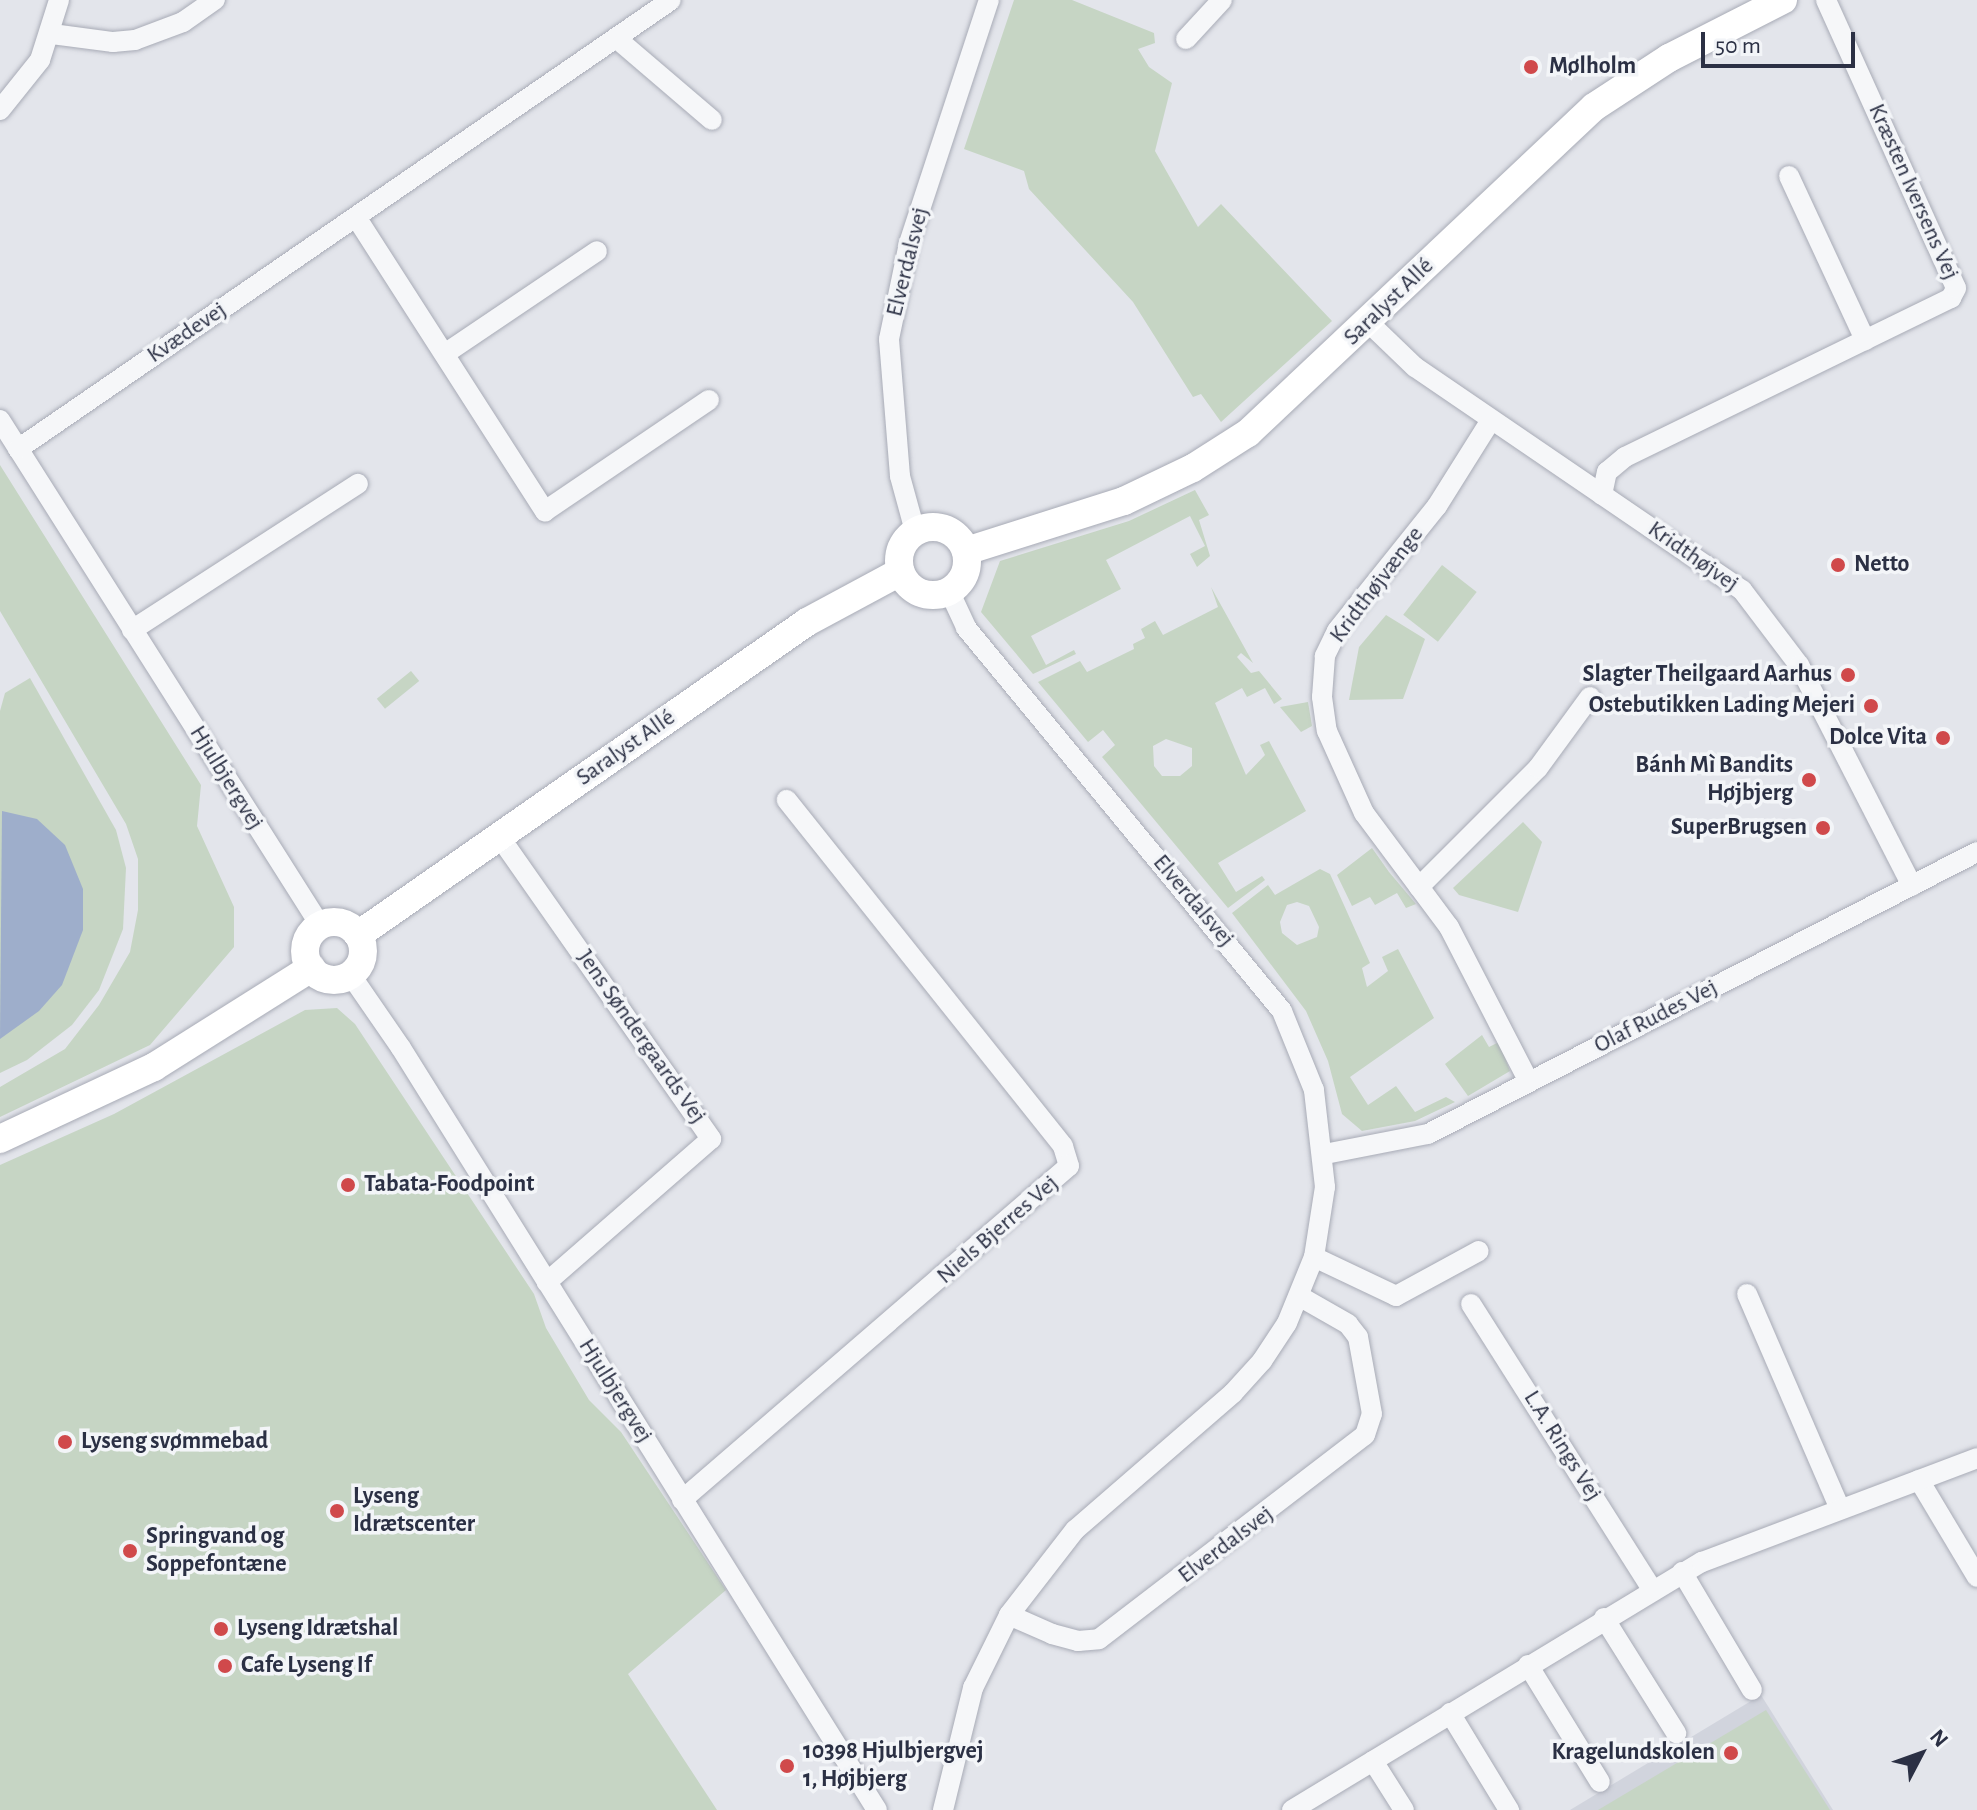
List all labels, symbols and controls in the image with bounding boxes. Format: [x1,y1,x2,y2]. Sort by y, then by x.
scale bar [1705,16,1859,66]
text: 50 m [1715,34,1761,58]
place label: Mølholm [1549,53,1636,81]
marker: Mølholm [1520,56,1542,78]
street label: Kræsten Iversens Vej [1861,100,1965,284]
street label: Elverdalsvej [881,204,935,320]
street label: Saralyst Allé [1338,252,1440,352]
street label: Kvædevej [142,296,232,370]
street label: Kridthøjvej [1642,515,1744,599]
street label: Kridthøjvænge [1324,521,1430,649]
place label: Netto [1854,551,1909,579]
marker: Netto [1829,556,1847,574]
place label: Slagter Theilgaard Aarhus [1583,661,1832,689]
marker: Slagter Theilgaard Aarhus [1839,666,1857,684]
place label: Ostebutikken Lading Mejeri [1589,692,1855,720]
marker: Ostebutikken Lading Mejeri [1862,697,1880,715]
street label: Saralyst Allé [571,704,681,792]
street label: Hjulbjergvej [183,721,269,835]
place label: Dolce Vita [1829,724,1927,752]
marker: Dolce Vita [1934,729,1952,747]
place label: Bánh Mì Bandits Højbjerg [1635,752,1793,808]
marker: Bánh Mì Bandits Højbjerg [1800,771,1818,789]
place label: SuperBrugsen [1671,814,1807,842]
marker: SuperBrugsen [1814,819,1832,837]
street label: Elverdalsvej [1146,849,1240,953]
street label: Jens Søndergaards Vej [570,945,712,1129]
street label: Olaf Rudes Vej [1590,974,1722,1060]
street label: Niels Bjerres Vej [931,1169,1065,1291]
place label: Tabata-Foodpoint [364,1171,534,1199]
marker: Tabata-Foodpoint [339,1176,357,1194]
street label: Hjulbjergvej [572,1334,658,1448]
street label: L.A. Rings Vej [1517,1385,1607,1507]
place label: Lyseng svømmebad [81,1428,268,1456]
marker: Lyseng svømmebad [56,1433,74,1451]
place label: Lyseng Idrætscenter [353,1483,475,1539]
street label: Elverdalsvej [1173,1500,1279,1590]
marker: Lyseng Idrætscenter [328,1502,346,1520]
place label: Springvand og Soppefontæne [146,1523,286,1579]
marker: Springvand og Soppefontæne [121,1542,139,1560]
place label: Lyseng Idrætshal [237,1615,398,1643]
marker: Lyseng Idrætshal [212,1620,230,1638]
place label: Cafe Lyseng If [241,1652,372,1680]
marker: Cafe Lyseng If [216,1657,234,1675]
north arrow [1881,1714,1961,1794]
text: N [1926,1725,1952,1751]
place label: 10398 Hjulbjergvej 1, Højbjerg [803,1738,984,1794]
place label: Kragelundskolen [1551,1739,1715,1767]
marker: Kragelundskolen [1722,1744,1740,1762]
marker: 10398 Hjulbjergvej 1, Højbjerg [778,1757,796,1775]

